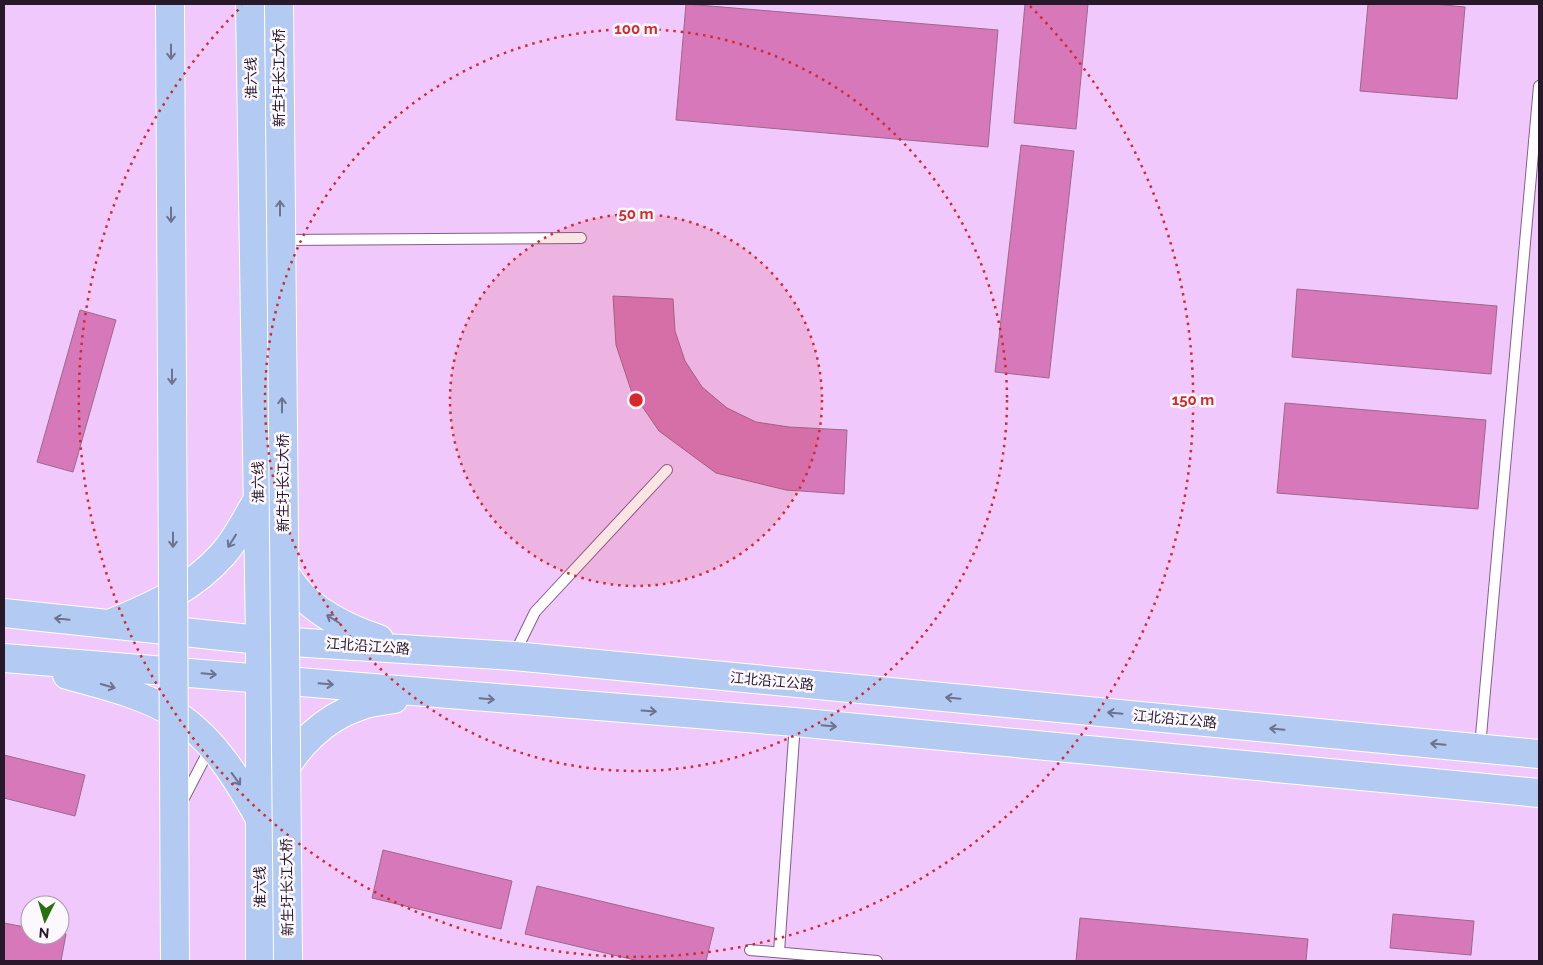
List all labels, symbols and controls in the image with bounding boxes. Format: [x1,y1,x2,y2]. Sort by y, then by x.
text: 100 m [614,20,658,38]
street label: 新生圩长江大桥 [271,29,287,127]
one-way arrow [166,44,175,60]
street label: 淮六线 [243,57,259,99]
one-way arrow [275,200,285,216]
text: 50 m [618,205,654,223]
one-way arrow [166,206,176,223]
one-way arrow [167,369,177,385]
centre of rings [627,391,645,409]
text: 150 m [1172,391,1214,409]
one-way arrow [277,397,287,414]
street label: 新生圩长江大桥 [275,434,291,532]
street label: 淮六线 [250,461,266,503]
one-way arrow [168,532,178,548]
one-way arrow [227,533,237,547]
one-way arrow [327,613,341,623]
one-way arrow [54,614,70,623]
street label: 江北沿江公路 [326,635,410,657]
street label: 江北沿江公路 [729,669,815,693]
one-way arrow [201,670,217,679]
one-way arrow [317,680,333,689]
one-way arrow [100,682,116,692]
one-way arrow [945,693,961,703]
one-way arrow [479,694,495,704]
one-way arrow [641,707,657,716]
street label: 江北沿江公路 [1132,707,1218,731]
one-way arrow [1107,708,1123,718]
one-way arrow [821,721,837,730]
one-way arrow [1269,724,1285,734]
one-way arrow [1431,739,1447,749]
one-way arrow [231,772,242,785]
street label: 新生圩长江大桥 [278,838,296,936]
street label: 淮六线 [252,866,268,908]
north arrow [20,895,70,945]
text: N [38,925,50,941]

